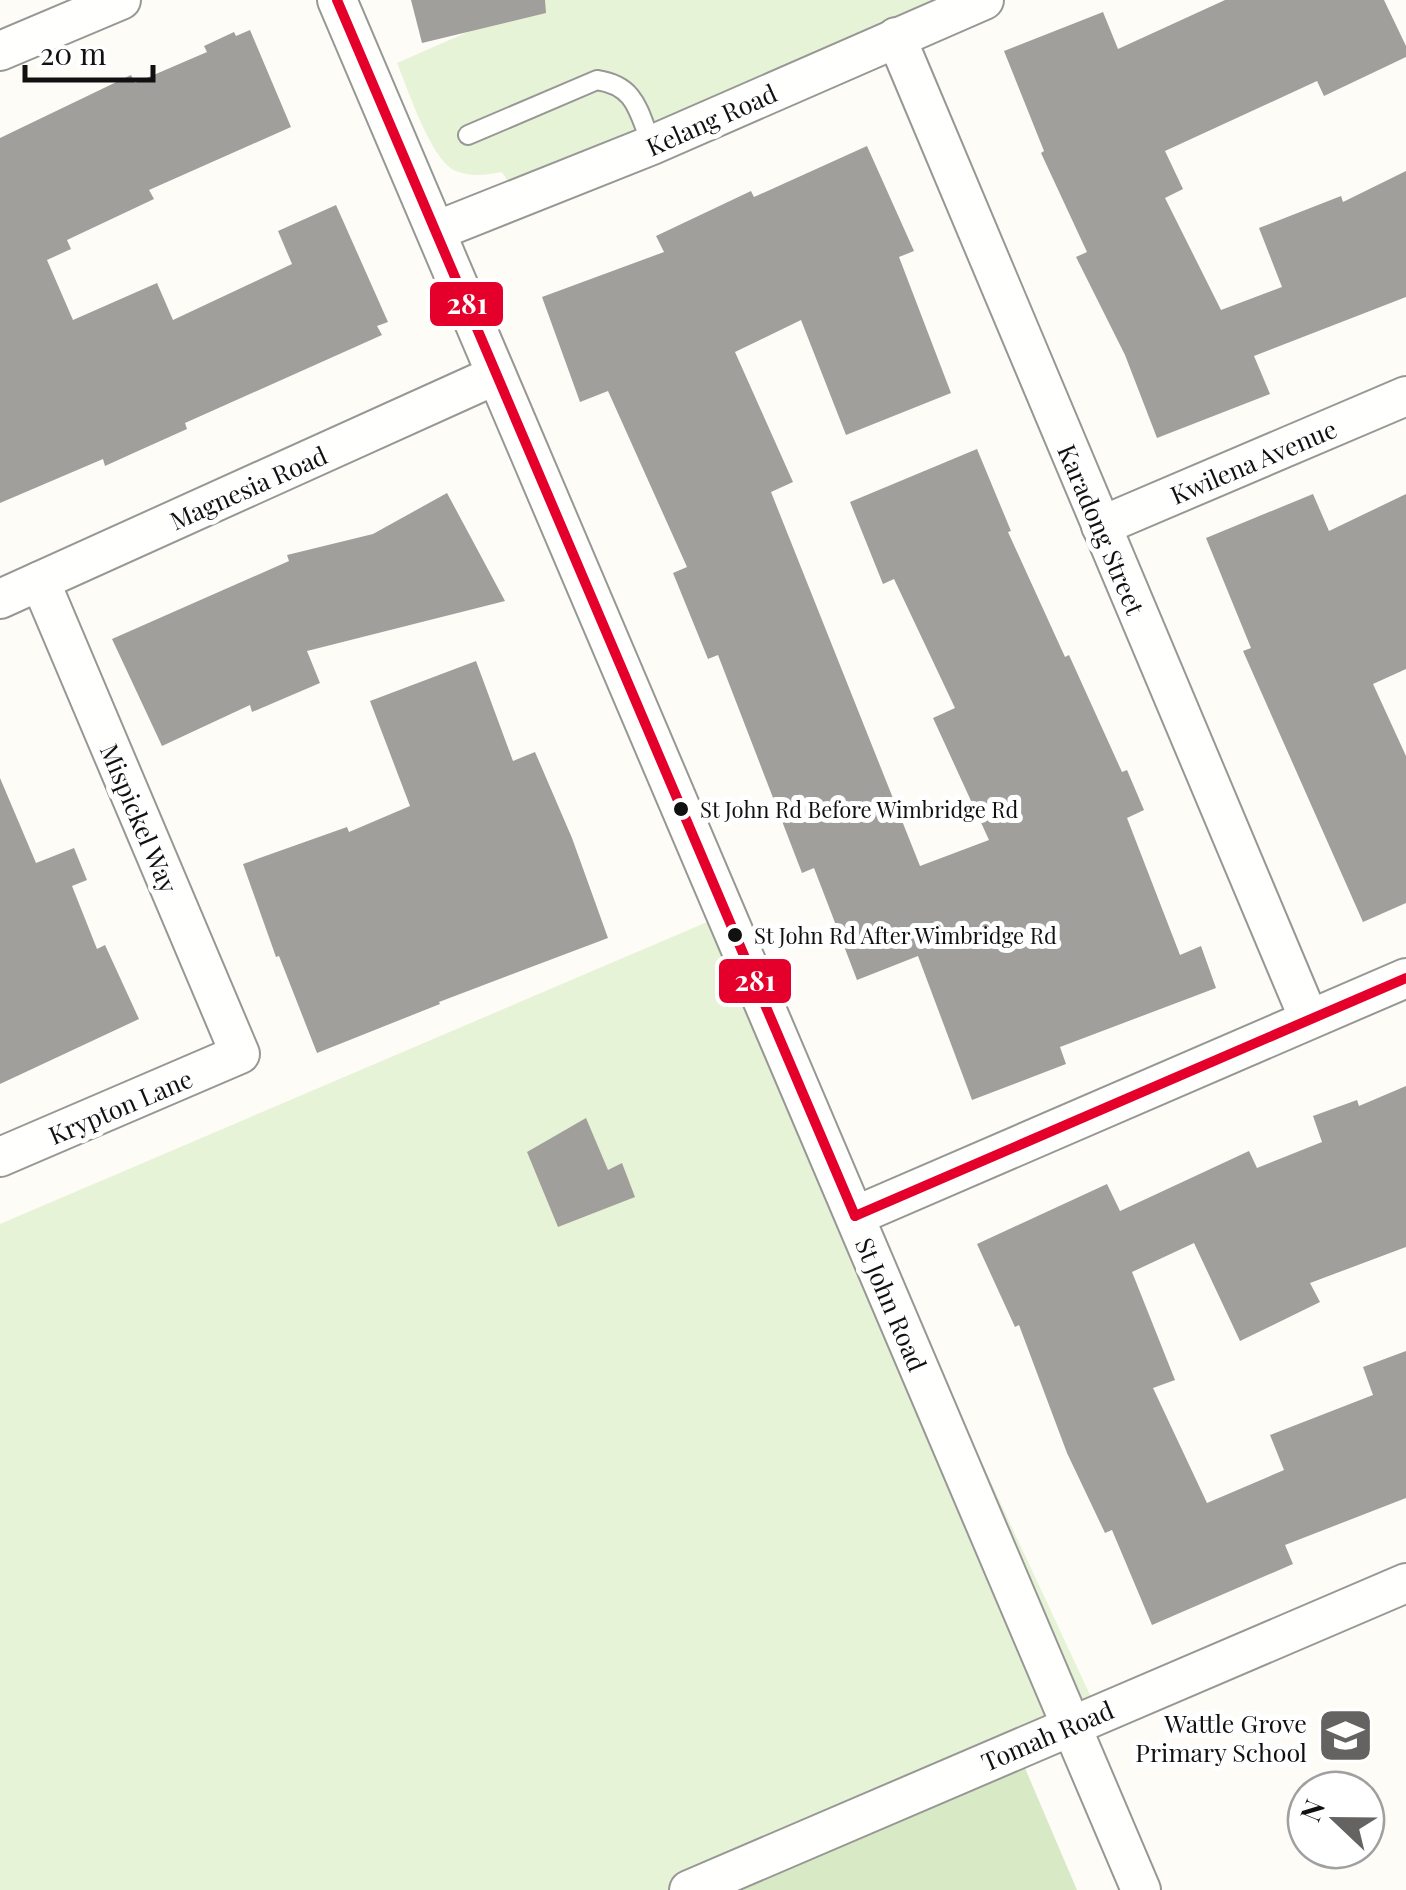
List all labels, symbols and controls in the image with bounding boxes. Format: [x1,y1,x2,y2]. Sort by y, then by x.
scale bar [25,20,152,82]
text: 20 m [40,33,107,73]
street label: Kelang Road [641,76,781,162]
line badge: 281 [428,280,505,328]
text: 281 [446,284,488,321]
street label: Kwilena Avenue [1165,411,1341,511]
street label: Magnesia Road [164,438,332,536]
street label: Karadong Street [1051,439,1153,620]
street label: Mispickel Way [94,738,186,898]
place label: St John Rd Before Wimbridge Rd [700,794,1019,824]
marker: St John Rd Before Wimbridge Rd [671,799,691,819]
place label: St John Rd After Wimbridge Rd [754,920,1057,950]
marker: St John Rd After Wimbridge Rd [725,925,745,945]
line badge: 281 [717,957,793,1005]
text: 281 [734,961,776,998]
street label: Krypton Lane [43,1061,197,1151]
street label: St John Road [849,1232,935,1376]
street label: Tomah Road [976,1692,1118,1778]
place label: Wattle Grove Primary School [1135,1706,1307,1768]
school or university icon: Wattle Grove Primary School [1316,1706,1376,1766]
north arrow [1286,1770,1386,1870]
text: N [1290,1794,1332,1826]

